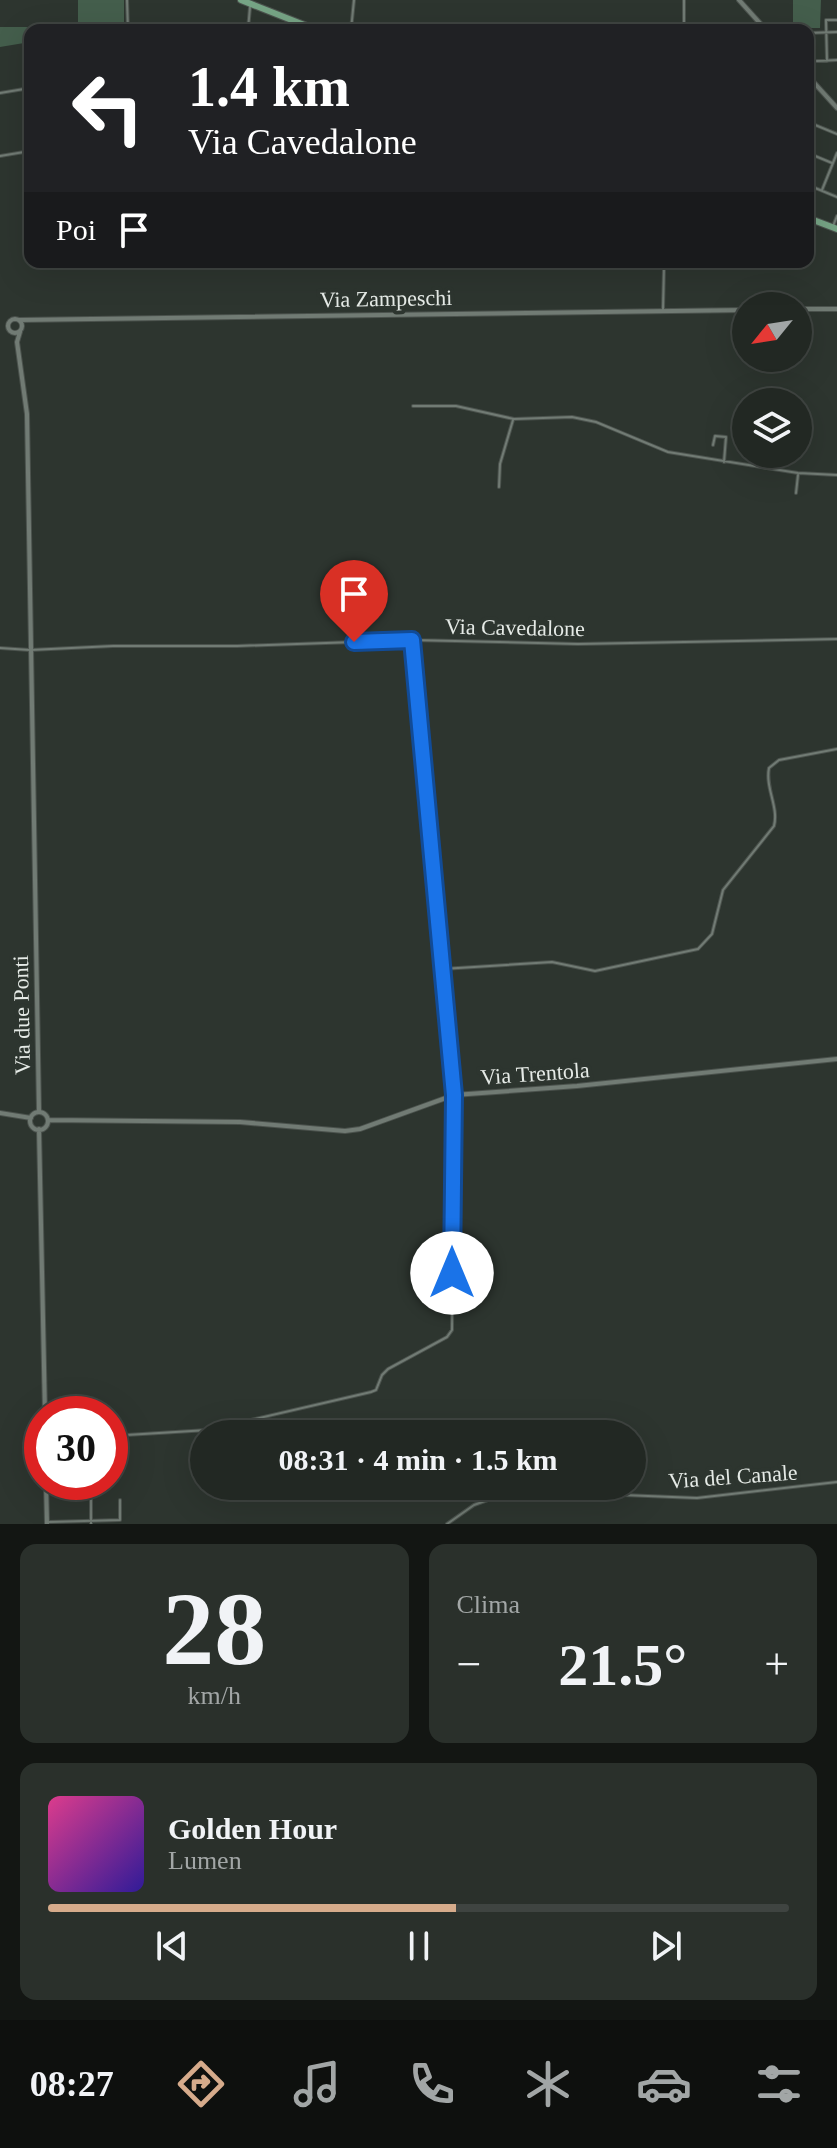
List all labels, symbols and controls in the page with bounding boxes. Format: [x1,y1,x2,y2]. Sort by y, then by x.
icon: left [56,56,160,160]
text: 1.4 km [188,56,350,118]
text: Via Cavedalone [188,122,417,162]
icon: arrive [112,208,156,252]
text: Poi [56,213,96,246]
street label: Via Zampeschi [320,285,452,312]
north arrow [732,292,812,372]
map controls [732,292,812,468]
button: layers [732,388,812,468]
pin [320,560,388,642]
icon: arrive [332,572,376,616]
street label: Via Cavedalone [445,614,585,641]
street label: Via due Ponti [8,955,35,1075]
street label: Via Trentola [480,1057,591,1090]
position arrow [410,1231,494,1315]
speed limit sign: 30 [24,1396,128,1500]
text: 08:31 · 4 min · 1.5 km [278,1443,558,1476]
street label: Via del Canale [668,1460,798,1493]
text: 28 [162,1571,266,1686]
text: Clima [457,1590,520,1619]
text: 21.5° [558,1632,687,1698]
text: − [457,1640,481,1689]
text: + [764,1640,789,1689]
text: km/h [188,1681,241,1710]
text: Golden Hour [168,1812,337,1845]
text: Lumen [168,1846,242,1875]
icon: previous [150,1924,194,1968]
icon: pause [397,1924,441,1968]
icon: next [644,1924,688,1968]
icon: directions [173,2056,229,2112]
icon: music [289,2056,345,2112]
icon: phone [404,2056,460,2112]
icon: climate [520,2056,576,2112]
icon: car [636,2056,692,2112]
icon: filters [751,2056,807,2112]
text: 08:27 [30,2064,114,2104]

